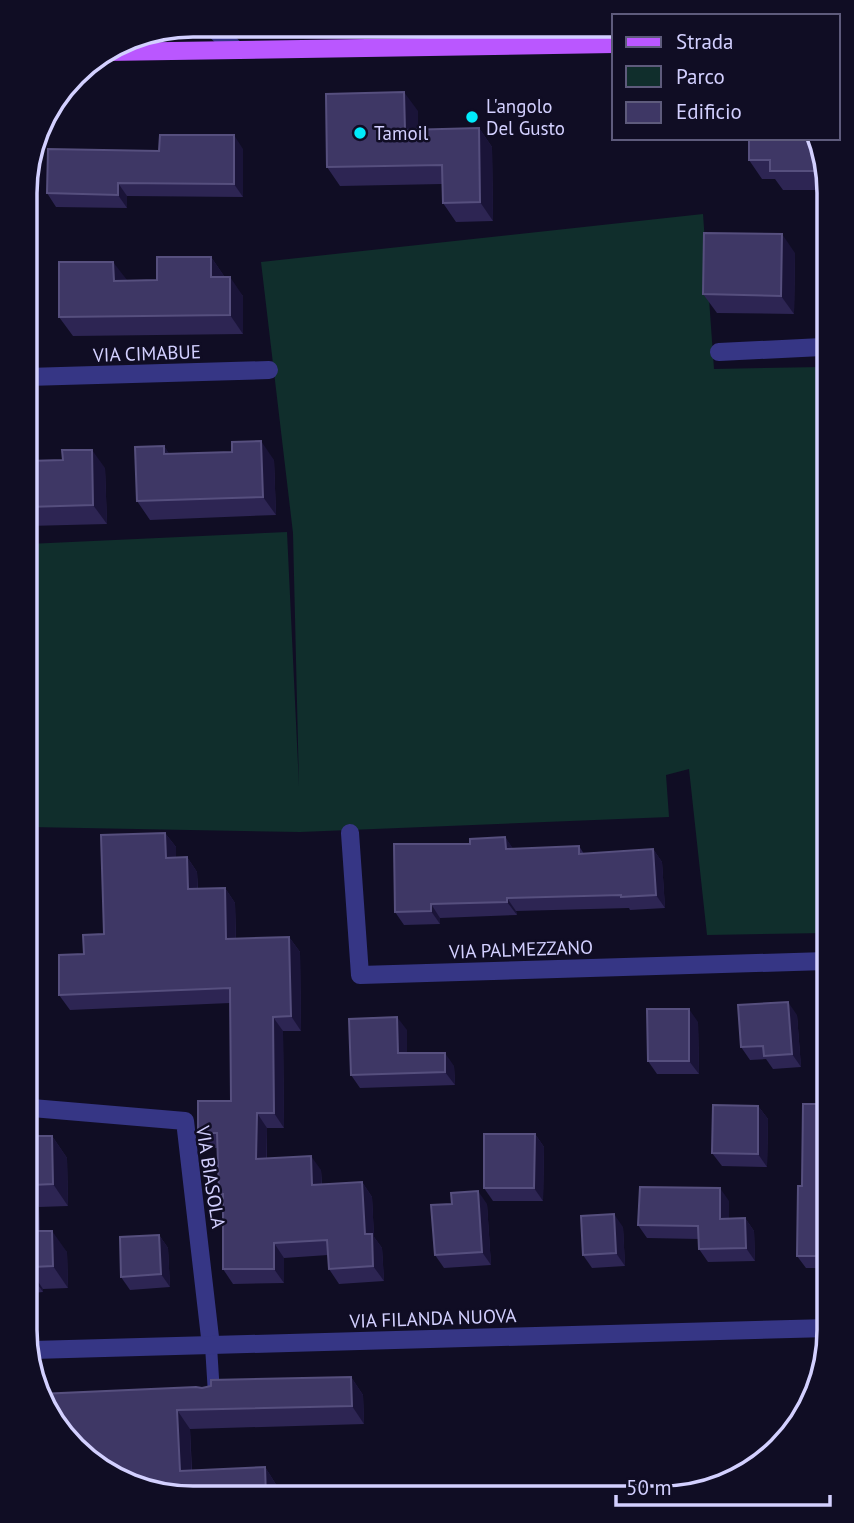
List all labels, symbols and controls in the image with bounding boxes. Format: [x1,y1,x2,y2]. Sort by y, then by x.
legend [612,14,840,140]
text: Strada [676,28,734,55]
text: Parco [676,63,725,90]
place label: L'angolo Del Gusto [486,94,565,140]
text: Edificio [676,98,742,125]
marker: L'angolo Del Gusto [464,109,480,125]
place label: Tamoil [374,121,429,145]
marker: Tamoil [352,125,368,141]
street label: VIA CIMABUE [92,339,201,367]
street label: VIA PALMEZZANO [448,934,593,964]
street label: VIA BIASOLA [191,1123,231,1230]
street label: VIA FILANDA NUOVA [348,1303,517,1333]
scale bar [616,1464,830,1508]
text: 50 m [626,1474,672,1501]

